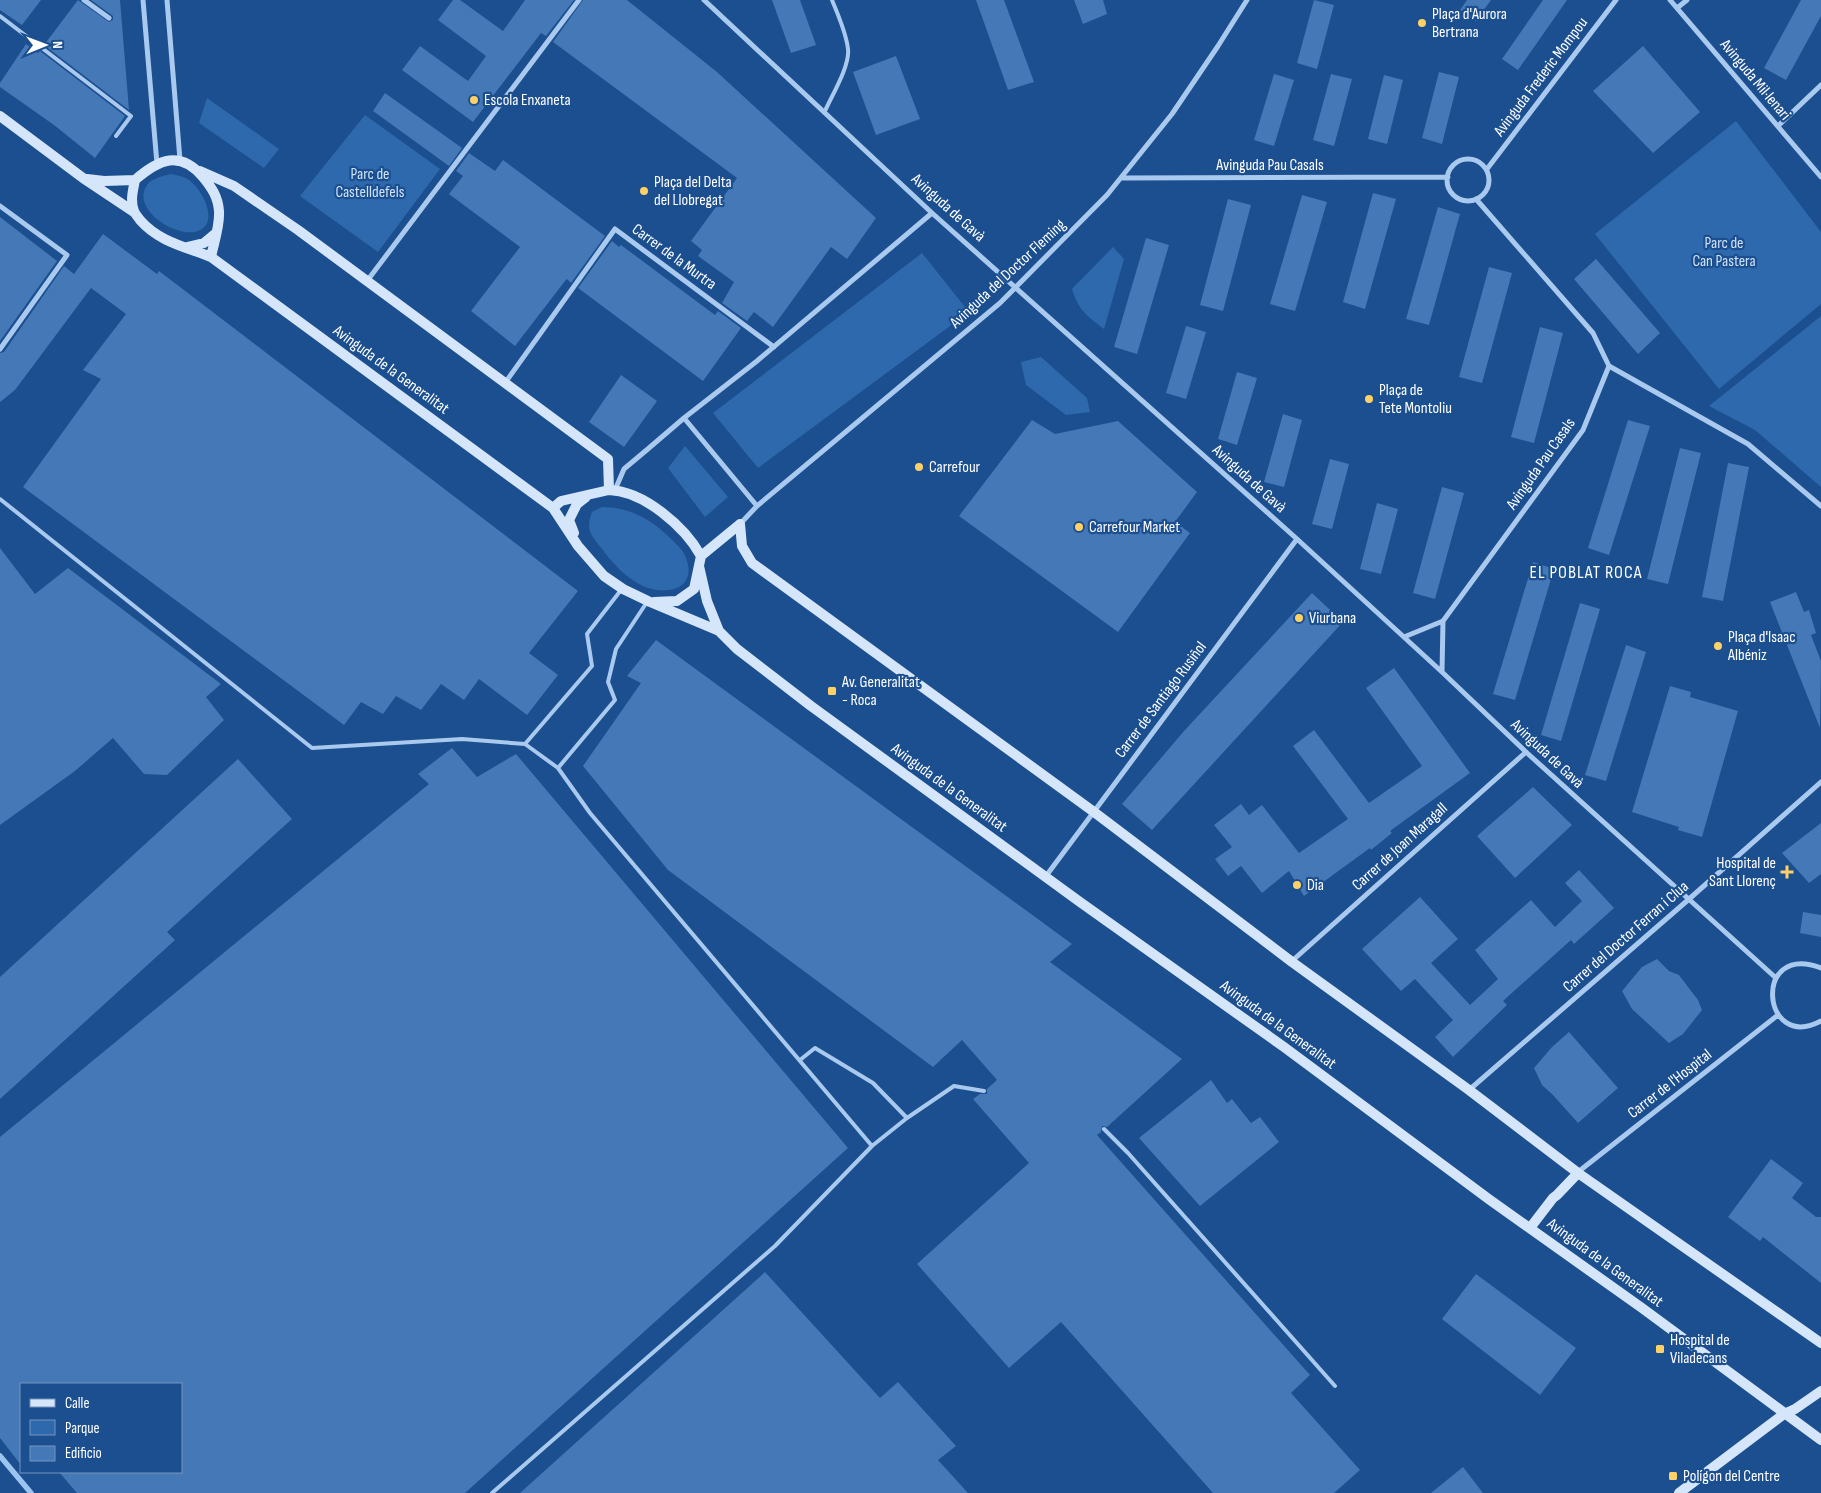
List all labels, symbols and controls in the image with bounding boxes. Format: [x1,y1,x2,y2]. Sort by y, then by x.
place label: Plaça d'Aurora Bertrana [1432,5,1507,42]
street label: Avinguda Frederic Mompou [1490,14,1592,141]
marker: Plaça d'Aurora Bertrana [1416,17,1428,29]
north arrow [20,20,70,70]
street label: Avinguda Mil·lenari [1715,35,1794,124]
text: N [49,41,66,49]
place label: Escola Enxaneta [484,91,571,110]
marker: Escola Enxaneta [468,94,480,106]
street label: Avinguda Pau Casals [1215,156,1324,175]
park label: Parc de Castelldefels [335,165,405,202]
street label: Avinguda de Gavà [906,169,989,246]
place label: Plaça del Delta del Llobregat [654,173,732,210]
marker: Plaça del Delta del Llobregat [638,185,650,197]
street label: Avinguda del Doctor Fleming [946,216,1070,333]
street label: Carrer de la Murtra [628,220,720,294]
park label: Parc de Can Pastera [1692,234,1756,271]
street label: Avinguda de la Generalitat [328,321,453,419]
place label: Plaça de Tete Montoliu [1379,381,1452,418]
marker: Plaça de Tete Montoliu [1363,393,1375,405]
street label: Avinguda Pau Casals [1502,414,1580,514]
street label: Avinguda de Gavà [1207,440,1290,517]
place label: Carrefour [929,458,981,477]
marker: Carrefour [913,461,925,473]
place label: Carrefour Market [1089,518,1180,537]
marker: Carrefour Market [1073,521,1085,533]
district label: EL POBLAT ROCA [1530,562,1642,583]
place label: Viurbana [1309,609,1356,628]
marker: Viurbana [1293,612,1305,624]
place label: Plaça d'Isaac Albéniz [1727,628,1796,665]
street label: Carrer de Santiago Rusiñol [1111,638,1211,762]
marker: Plaça d'Isaac Albéniz [1712,640,1724,652]
place label: Av. Generalitat - Roca [841,673,920,710]
marker: Av. Generalitat - Roca [826,685,838,697]
street label: Avinguda de Gavà [1506,715,1587,793]
street label: Avinguda de la Generalitat [886,739,1011,837]
street label: Carrer de Joan Maragall [1348,799,1452,895]
place label: Hospital de Sant Llorenç [1709,854,1776,891]
marker: Hospital de Sant Llorenç [1780,865,1794,879]
place label: Dia [1307,876,1324,895]
street label: Carrer del Doctor Ferran i Clua [1559,877,1693,997]
marker: Dia [1291,879,1303,891]
street label: Avinguda de la Generalitat [1215,976,1340,1074]
street label: Carrer de l'Hospital [1624,1045,1716,1123]
street label: Avinguda de la Generalitat [1542,1214,1667,1312]
place label: Hospital de Viladecans [1670,1331,1730,1368]
marker: Hospital de Viladecans [1654,1343,1666,1355]
legend [20,1383,182,1473]
text: Calle [65,1394,89,1413]
text: Parque [65,1419,100,1438]
text: Edificio [65,1444,102,1463]
place label: Polígon del Centre [1683,1467,1780,1486]
marker: Polígon del Centre [1667,1470,1679,1482]

